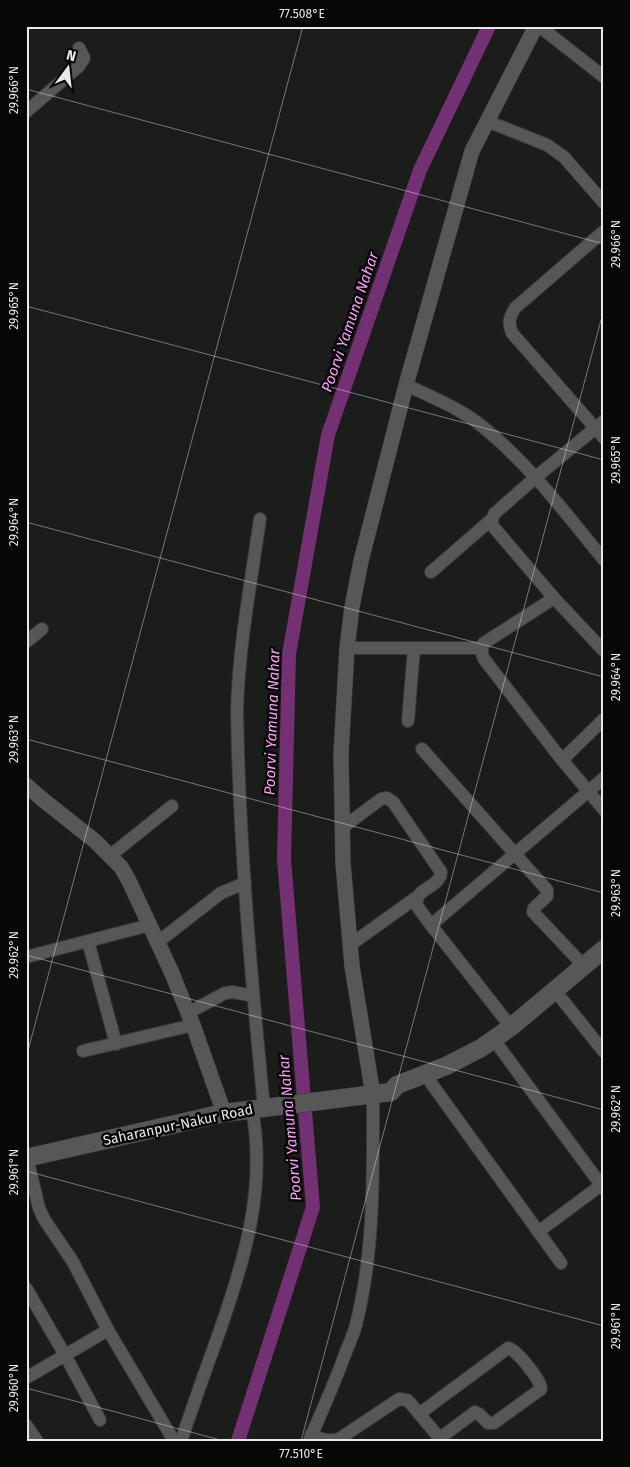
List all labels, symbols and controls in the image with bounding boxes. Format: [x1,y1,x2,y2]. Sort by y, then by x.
text: 77.508°E [279,7,325,21]
north arrow [42,42,92,92]
text: N [65,47,78,65]
text: 29.966°N [7,66,21,114]
text: 29.966°N [609,220,623,268]
water label: Poorvi Yamuna Nahar [318,249,383,394]
text: 29.965°N [7,282,21,330]
text: 29.965°N [609,436,623,484]
text: 29.964°N [7,498,21,546]
water label: Poorvi Yamuna Nahar [260,647,284,796]
text: 29.964°N [609,653,623,701]
text: 29.963°N [7,715,21,763]
text: 29.963°N [609,869,623,917]
text: 29.962°N [7,931,21,979]
water label: Poorvi Yamuna Nahar [275,1053,305,1202]
text: 29.962°N [609,1085,623,1133]
street label: Saharanpur-Nakur Road [102,1101,254,1149]
text: 29.961°N [7,1149,21,1195]
text: 29.961°N [609,1303,623,1349]
text: 29.960°N [7,1364,21,1412]
text: 77.510°E [279,1447,323,1461]

